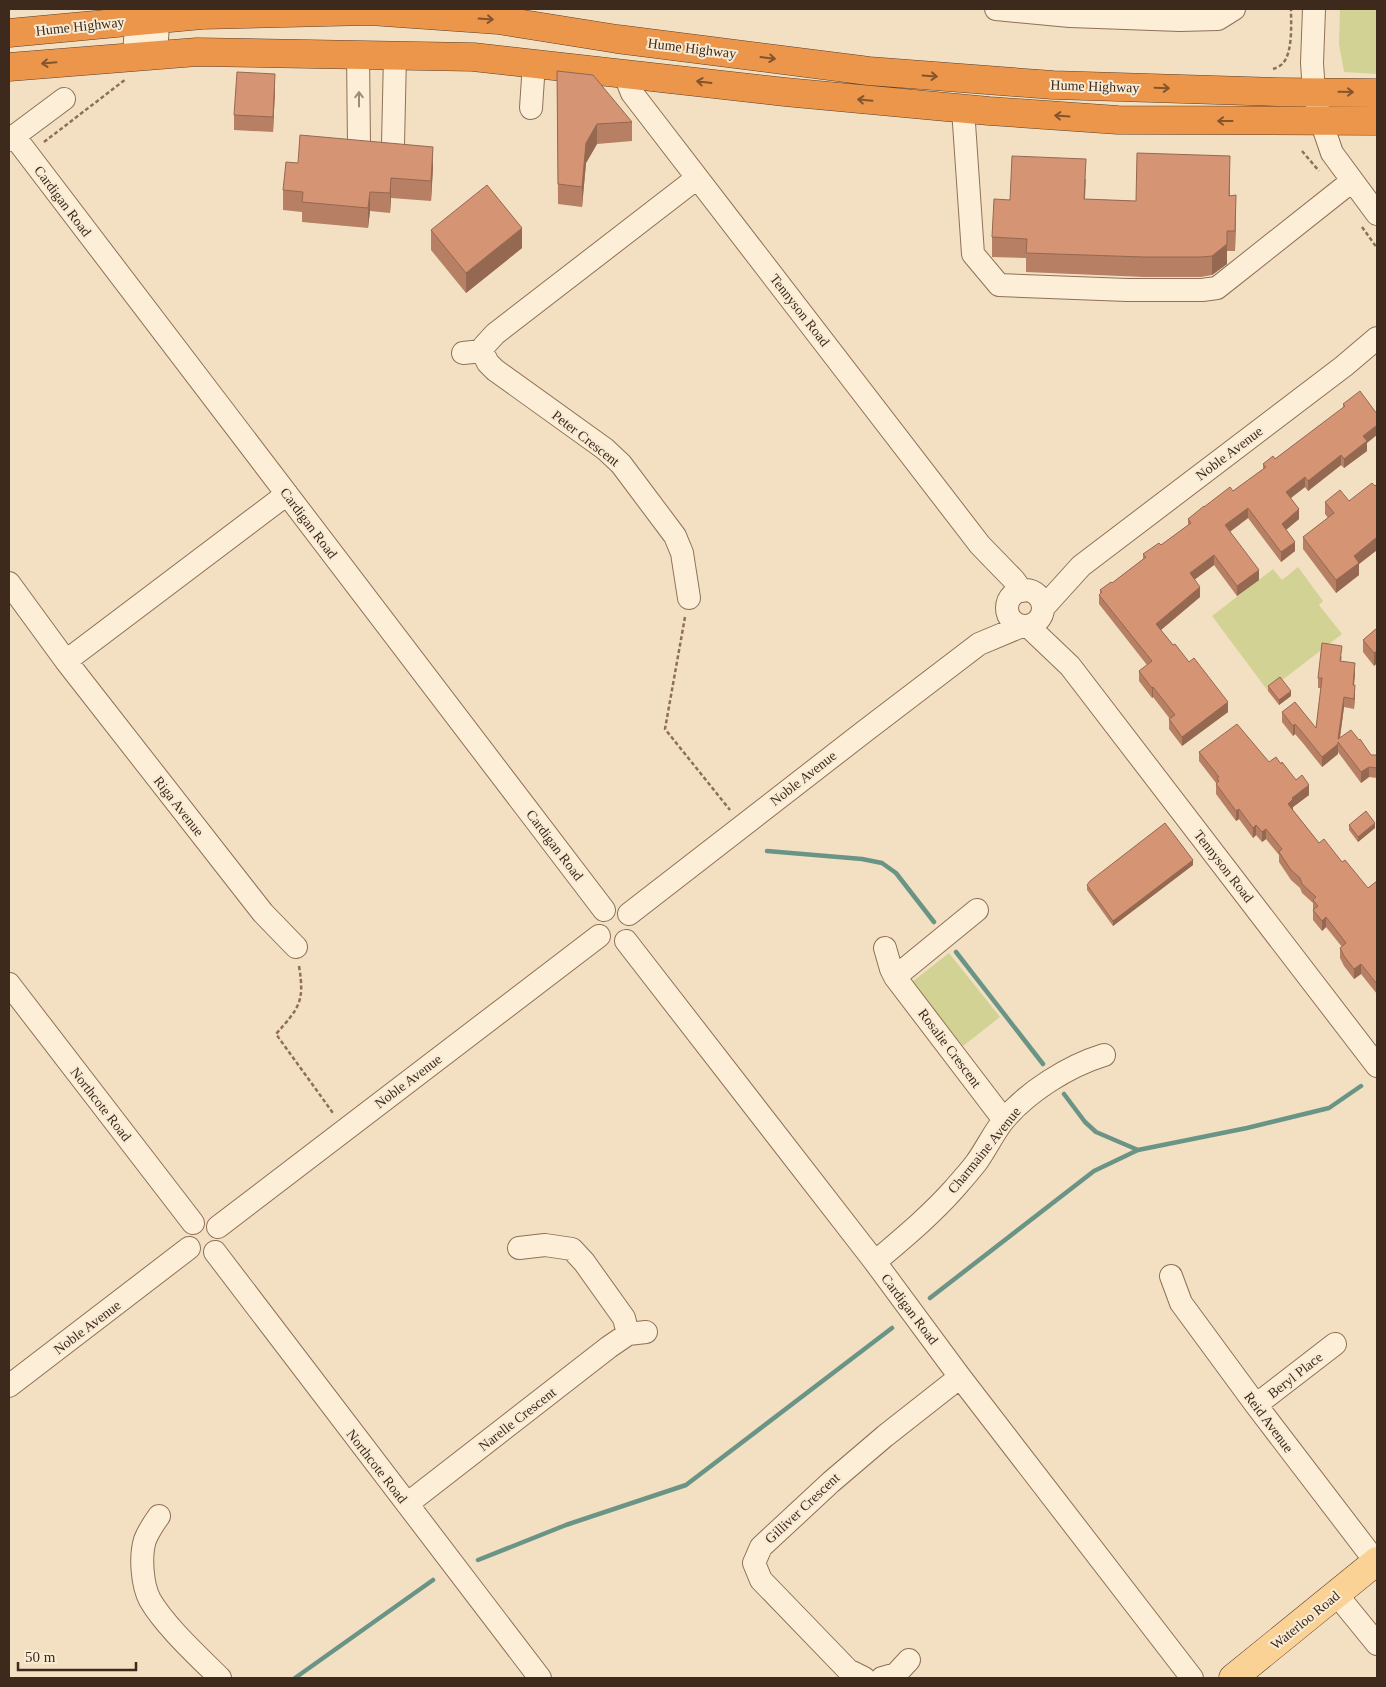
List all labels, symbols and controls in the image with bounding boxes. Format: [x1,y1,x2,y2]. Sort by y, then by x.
street label: Hume Highway [35,14,125,39]
one-way arrow [478,15,494,24]
street label: Hume Highway [647,36,737,61]
one-way arrow [760,53,776,63]
one-way arrow [41,59,57,68]
one-way arrow [922,71,938,80]
one-way arrow [696,77,712,87]
street label: Hume Highway [1050,77,1140,96]
one-way arrow [1154,84,1170,93]
one-way arrow [1338,88,1354,97]
one-way arrow [354,92,364,108]
one-way arrow [858,95,874,105]
one-way arrow [1055,112,1071,121]
one-way arrow [1217,116,1233,126]
street label: Cardigan Road [31,163,94,240]
street label: Tennyson Road [767,271,832,349]
street label: Peter Crescent [549,407,622,469]
street label: Noble Avenue [1193,424,1266,483]
street label: Cardigan Road [277,485,340,562]
street label: Noble Avenue [767,748,839,809]
street label: Riga Avenue [151,773,207,839]
street label: Cardigan Road [523,807,586,884]
street label: Tennyson Road [1191,827,1256,905]
street label: Rosalie Crescent [915,1006,984,1091]
street label: Noble Avenue [372,1052,445,1111]
street label: Northcote Road [67,1065,134,1144]
street label: Charmaine Avenue [945,1104,1024,1196]
street label: Cardigan Road [878,1271,941,1348]
street label: Noble Avenue [51,1298,124,1357]
street label: Beryl Place [1265,1349,1326,1401]
street label: Narelle Crescent [476,1385,559,1454]
street label: Reid Avenue [1241,1389,1296,1455]
street label: Northcote Road [343,1427,410,1506]
street label: Gilliver Crescent [762,1470,843,1547]
street label: Waterloo Road [1268,1588,1343,1653]
scale bar [18,1640,135,1672]
text: 50 m [25,1649,56,1665]

